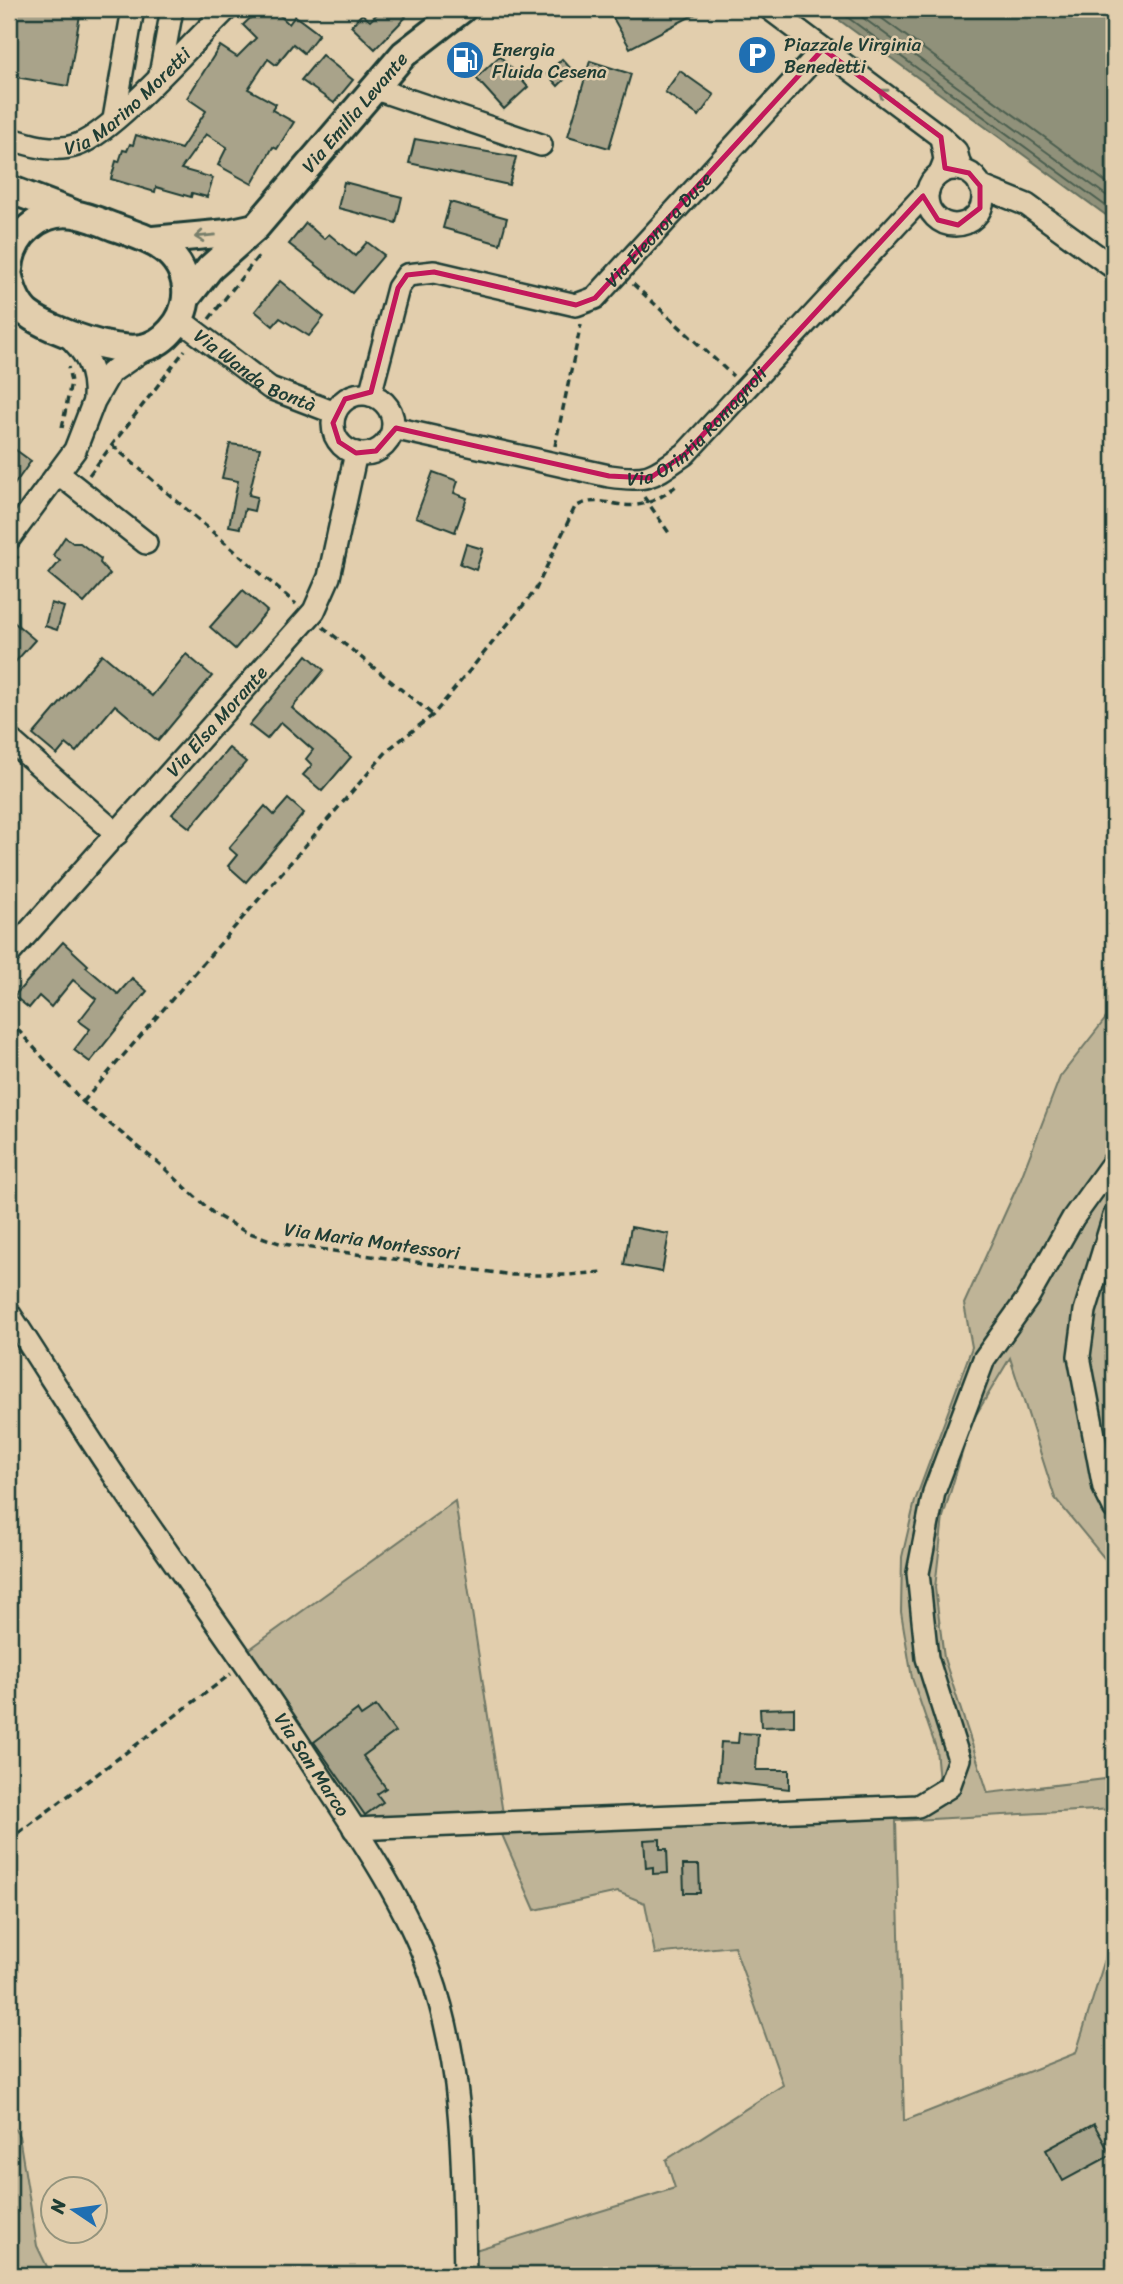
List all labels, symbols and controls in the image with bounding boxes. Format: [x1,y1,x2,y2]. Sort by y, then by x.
place label: Piazzale Virginia Benedetti [784,28,922,83]
place label: Energia Fluida Cesena [492,33,607,88]
parking icon: Piazzale Virginia Benedetti [736,34,778,76]
street label: Via Marino Moretti [61,38,199,164]
fuel station icon: Energia Fluida Cesena [444,39,486,81]
street label: Via Emilia Levante [293,44,416,180]
one-way arrow [878,89,897,104]
street label: Via Eleonora Duse [596,163,720,295]
one-way arrow [194,230,217,243]
street label: Via Wanda Bontà [187,319,321,421]
street label: Via Orintia Romagnoli [627,358,776,495]
street label: Via Elsa Morante [157,657,275,784]
street label: Via Maria Montessori [282,1212,463,1270]
street label: Via San Marco [266,1705,359,1824]
north arrow [38,2176,108,2246]
text: N [40,2195,76,2217]

